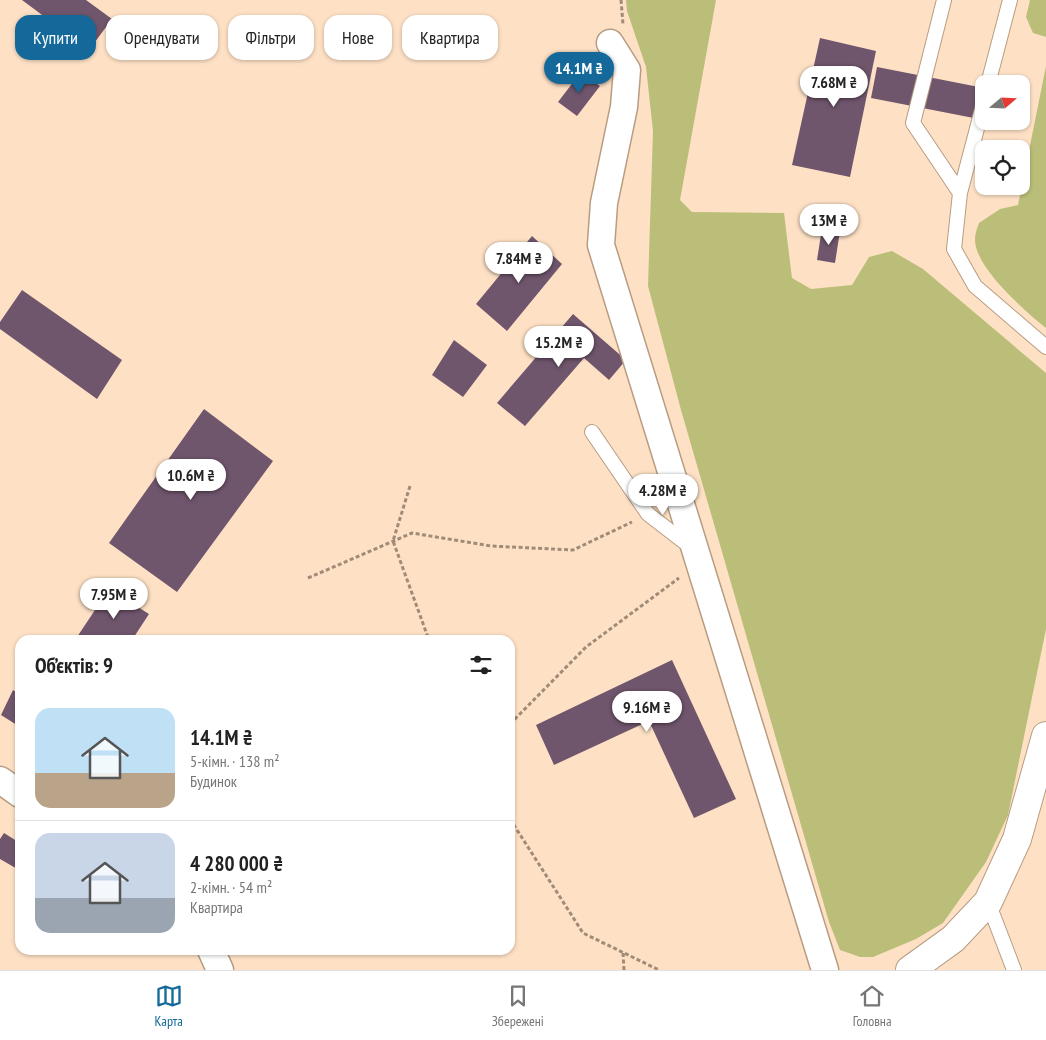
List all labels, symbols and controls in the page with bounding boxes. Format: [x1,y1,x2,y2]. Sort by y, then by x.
chip: Купити [15,15,96,60]
chip: Орендувати [106,15,218,60]
chip: Фільтри [228,15,314,60]
chip: Нове [324,15,392,60]
chip: Квартира [402,15,498,60]
pin: 14.1M ₴ [533,52,625,94]
text: 14.1M ₴ [555,58,603,78]
pin: 7.68M ₴ [788,66,880,108]
text: 7.68M ₴ [811,72,857,92]
north arrow [975,75,1030,130]
map controls [975,75,1030,195]
button: locate [975,140,1030,195]
pin: 13M ₴ [794,204,864,246]
text: 13M ₴ [811,210,847,230]
pin: 7.84M ₴ [473,242,565,284]
text: 7.84M ₴ [496,248,542,268]
pin: 15.2M ₴ [513,326,605,368]
text: 15.2M ₴ [535,332,583,352]
pin: 10.6M ₴ [145,458,237,501]
text: 10.6M ₴ [167,465,215,485]
pin: 4.28M ₴ [617,474,709,516]
text: 4.28M ₴ [639,480,687,500]
pin: 7.95M ₴ [68,578,160,620]
text: 7.95M ₴ [91,584,137,604]
icon: filters [467,651,495,679]
text: Об’єктів: 9 [35,652,113,679]
pin: 9.16M ₴ [601,690,693,733]
text: 9.16M ₴ [623,697,671,717]
text: 14.1M ₴ [190,724,253,751]
icon: home [75,728,135,788]
text: 5-кімн. · 138 m² [190,751,280,771]
text: Будинок [190,771,237,791]
text: 4 280 000 ₴ [190,850,283,877]
icon: home [75,853,135,913]
text: 2-кімн. · 54 m² [190,877,272,897]
text: Квартира [190,897,243,917]
tab: Карта [154,982,183,1030]
tab: Збережені [492,982,544,1030]
tab: Головна [853,982,892,1030]

